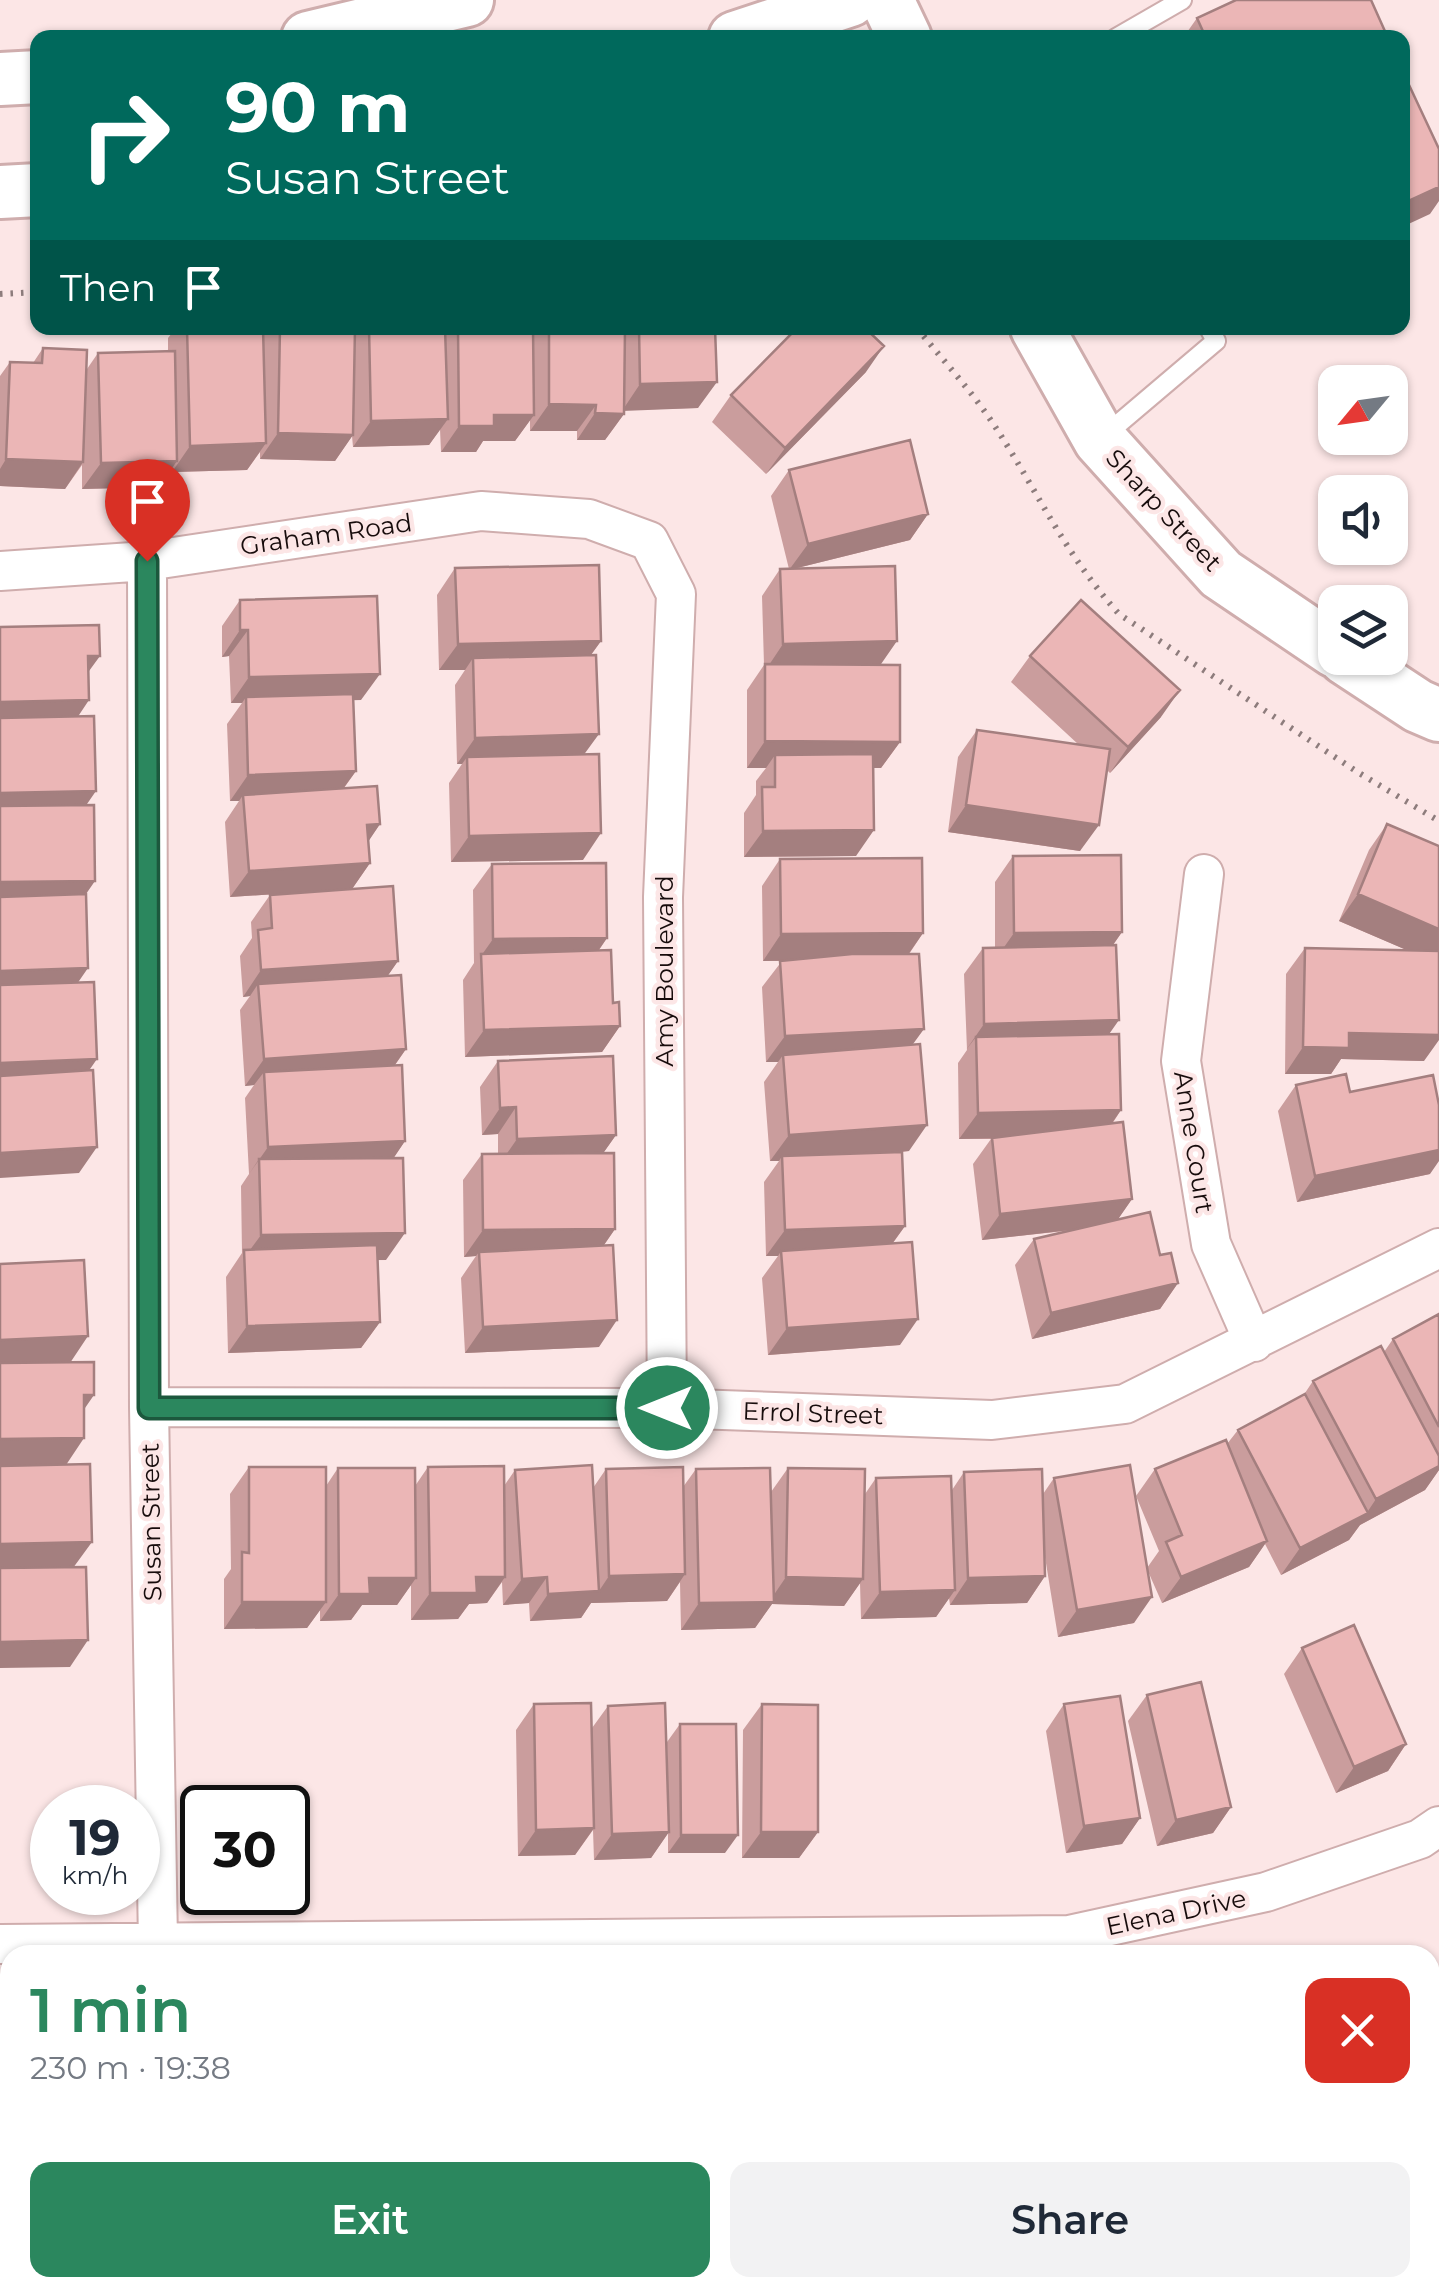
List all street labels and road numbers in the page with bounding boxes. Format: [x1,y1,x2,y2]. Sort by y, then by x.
street label: Sharp Street [1100,443,1228,577]
street label: Graham Road [238,507,414,561]
street label: Amy Boulevard [649,875,679,1067]
street label: Anne Court [1168,1069,1220,1215]
street label: Errol Street [742,1396,884,1430]
street label: Susan Street [135,1443,167,1601]
street label: Elena Drive [1103,1883,1249,1941]

